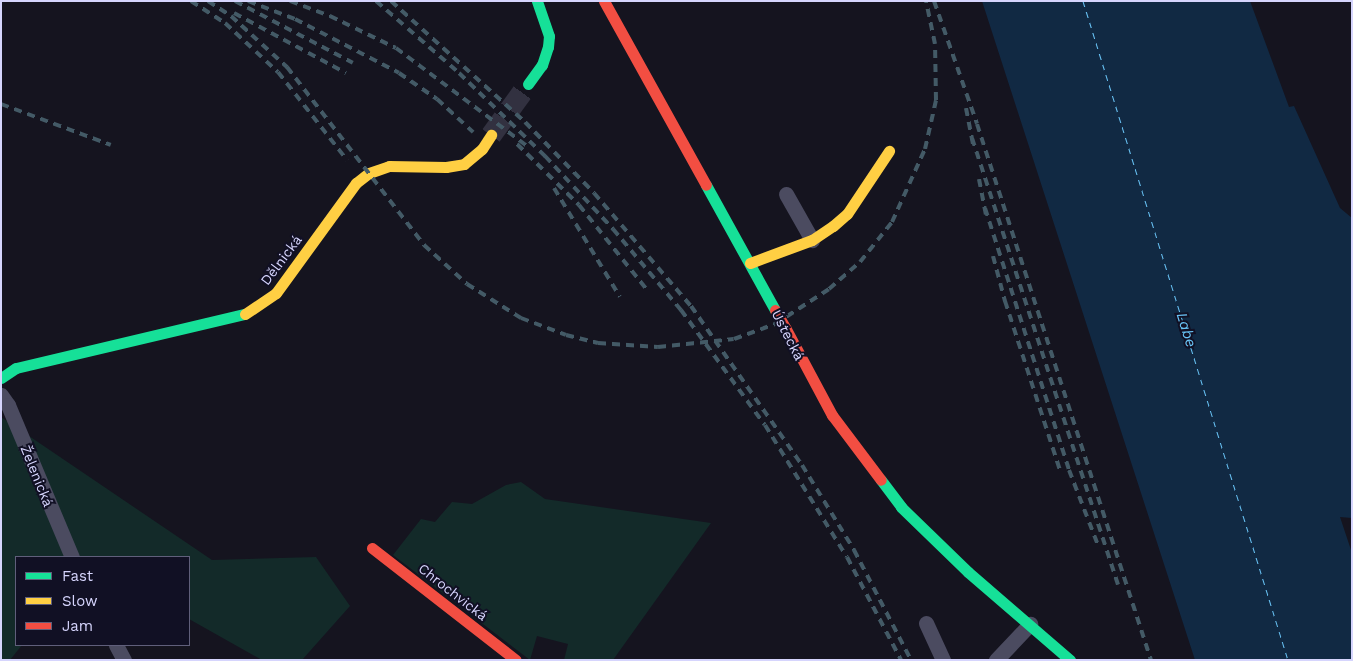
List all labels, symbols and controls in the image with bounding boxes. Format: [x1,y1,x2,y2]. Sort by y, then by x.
street label: Dělnická [257,232,305,288]
street label: Ústecká [768,307,808,363]
water label: Labe [1172,310,1200,350]
street label: Želenická [17,443,57,509]
legend [15,556,190,646]
street label: Chrochvická [415,560,491,624]
text: Fast [62,567,93,585]
text: Slow [62,592,98,610]
text: Jam [62,617,93,635]

